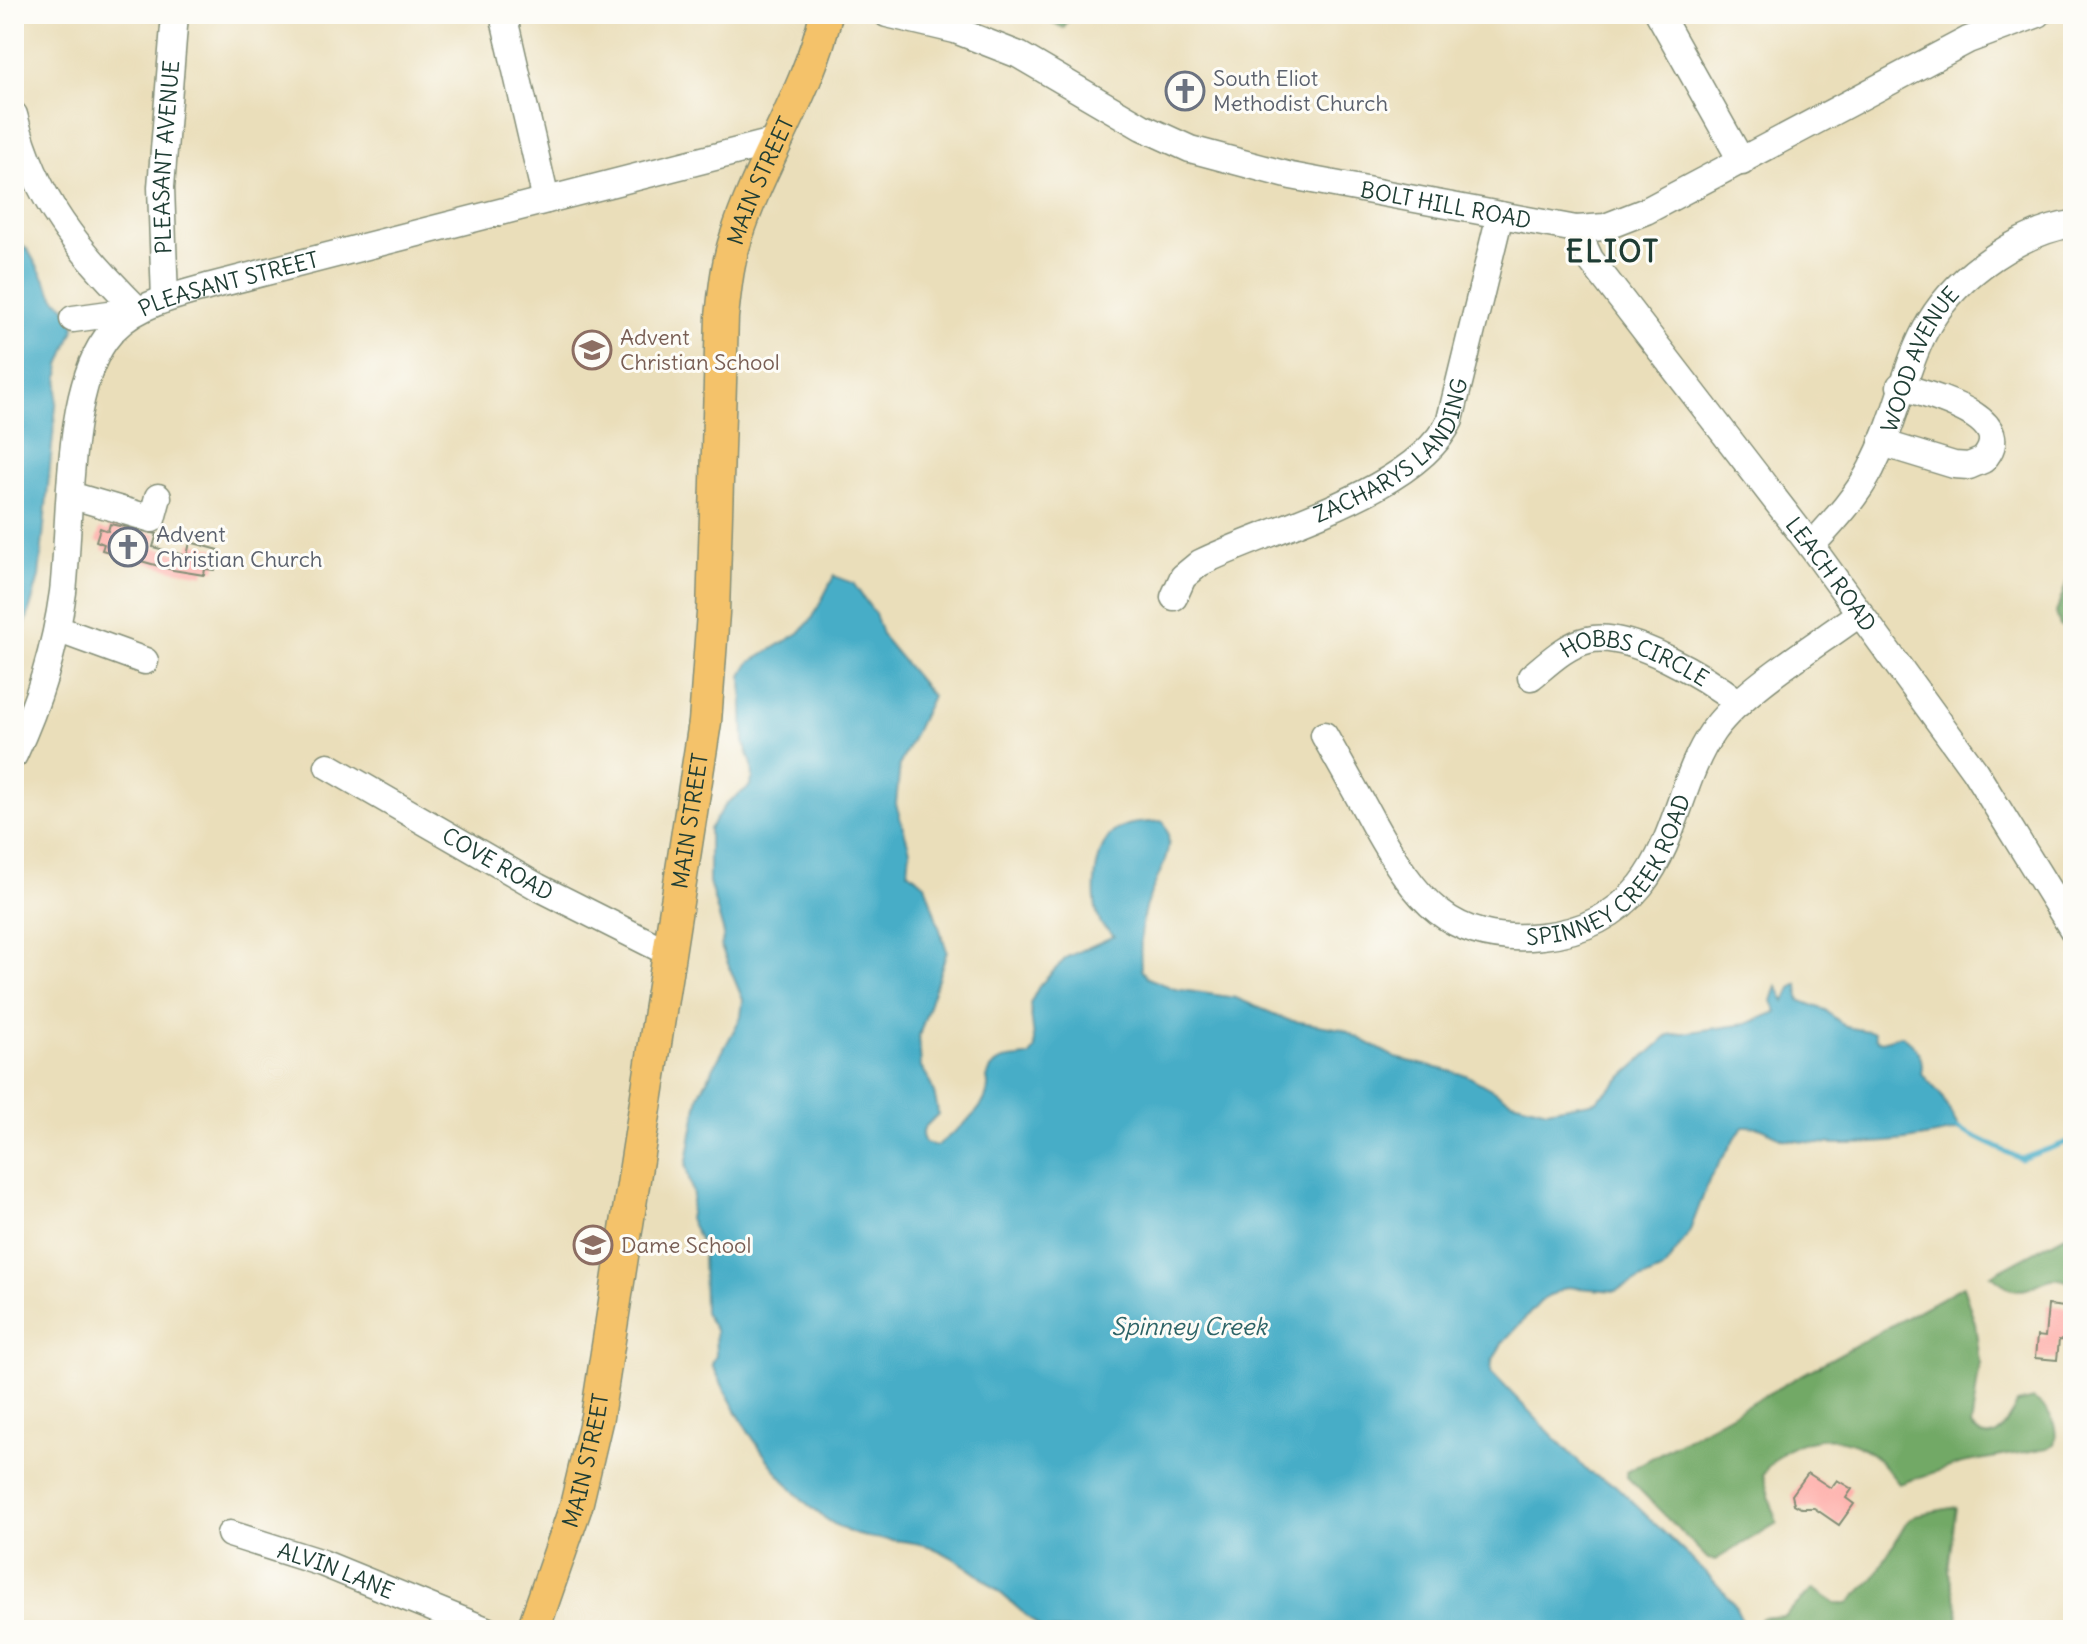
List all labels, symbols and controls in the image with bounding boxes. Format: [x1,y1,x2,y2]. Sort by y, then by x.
street label: PLEASANT AVENUE [147,59,185,254]
place label: South Eliot Methodist Church [1213,64,1388,117]
church icon: South Eliot Methodist Church [1164,70,1206,112]
street label: MAIN STREET [721,112,800,248]
street label: BOLT HILL ROAD [1358,175,1534,234]
district label: ELIOT [1566,232,1660,270]
street label: PLEASANT STREET [134,245,321,323]
street label: WOOD AVENUE [1874,280,1965,436]
place label: Advent Christian School [620,323,780,376]
school or university icon: Advent Christian School [571,329,613,371]
street label: ZACHARYS LANDING [1309,375,1474,529]
street label: LEACH ROAD [1780,511,1882,637]
place label: Advent Christian Church [156,520,323,573]
church icon: Advent Christian Church [107,526,149,568]
street label: HOBBS CIRCLE [1555,625,1714,692]
street label: MAIN STREET [665,751,714,891]
street label: SPINNEY CREEK ROAD [1525,791,1696,951]
street label: COVE ROAD [437,821,558,906]
school or university icon: Dame School [572,1224,614,1266]
place label: Dame School [621,1231,751,1259]
water label: Spinney Creek [1111,1311,1268,1341]
street label: MAIN STREET [556,1391,614,1531]
street label: ALVIN LANE [274,1536,398,1605]

